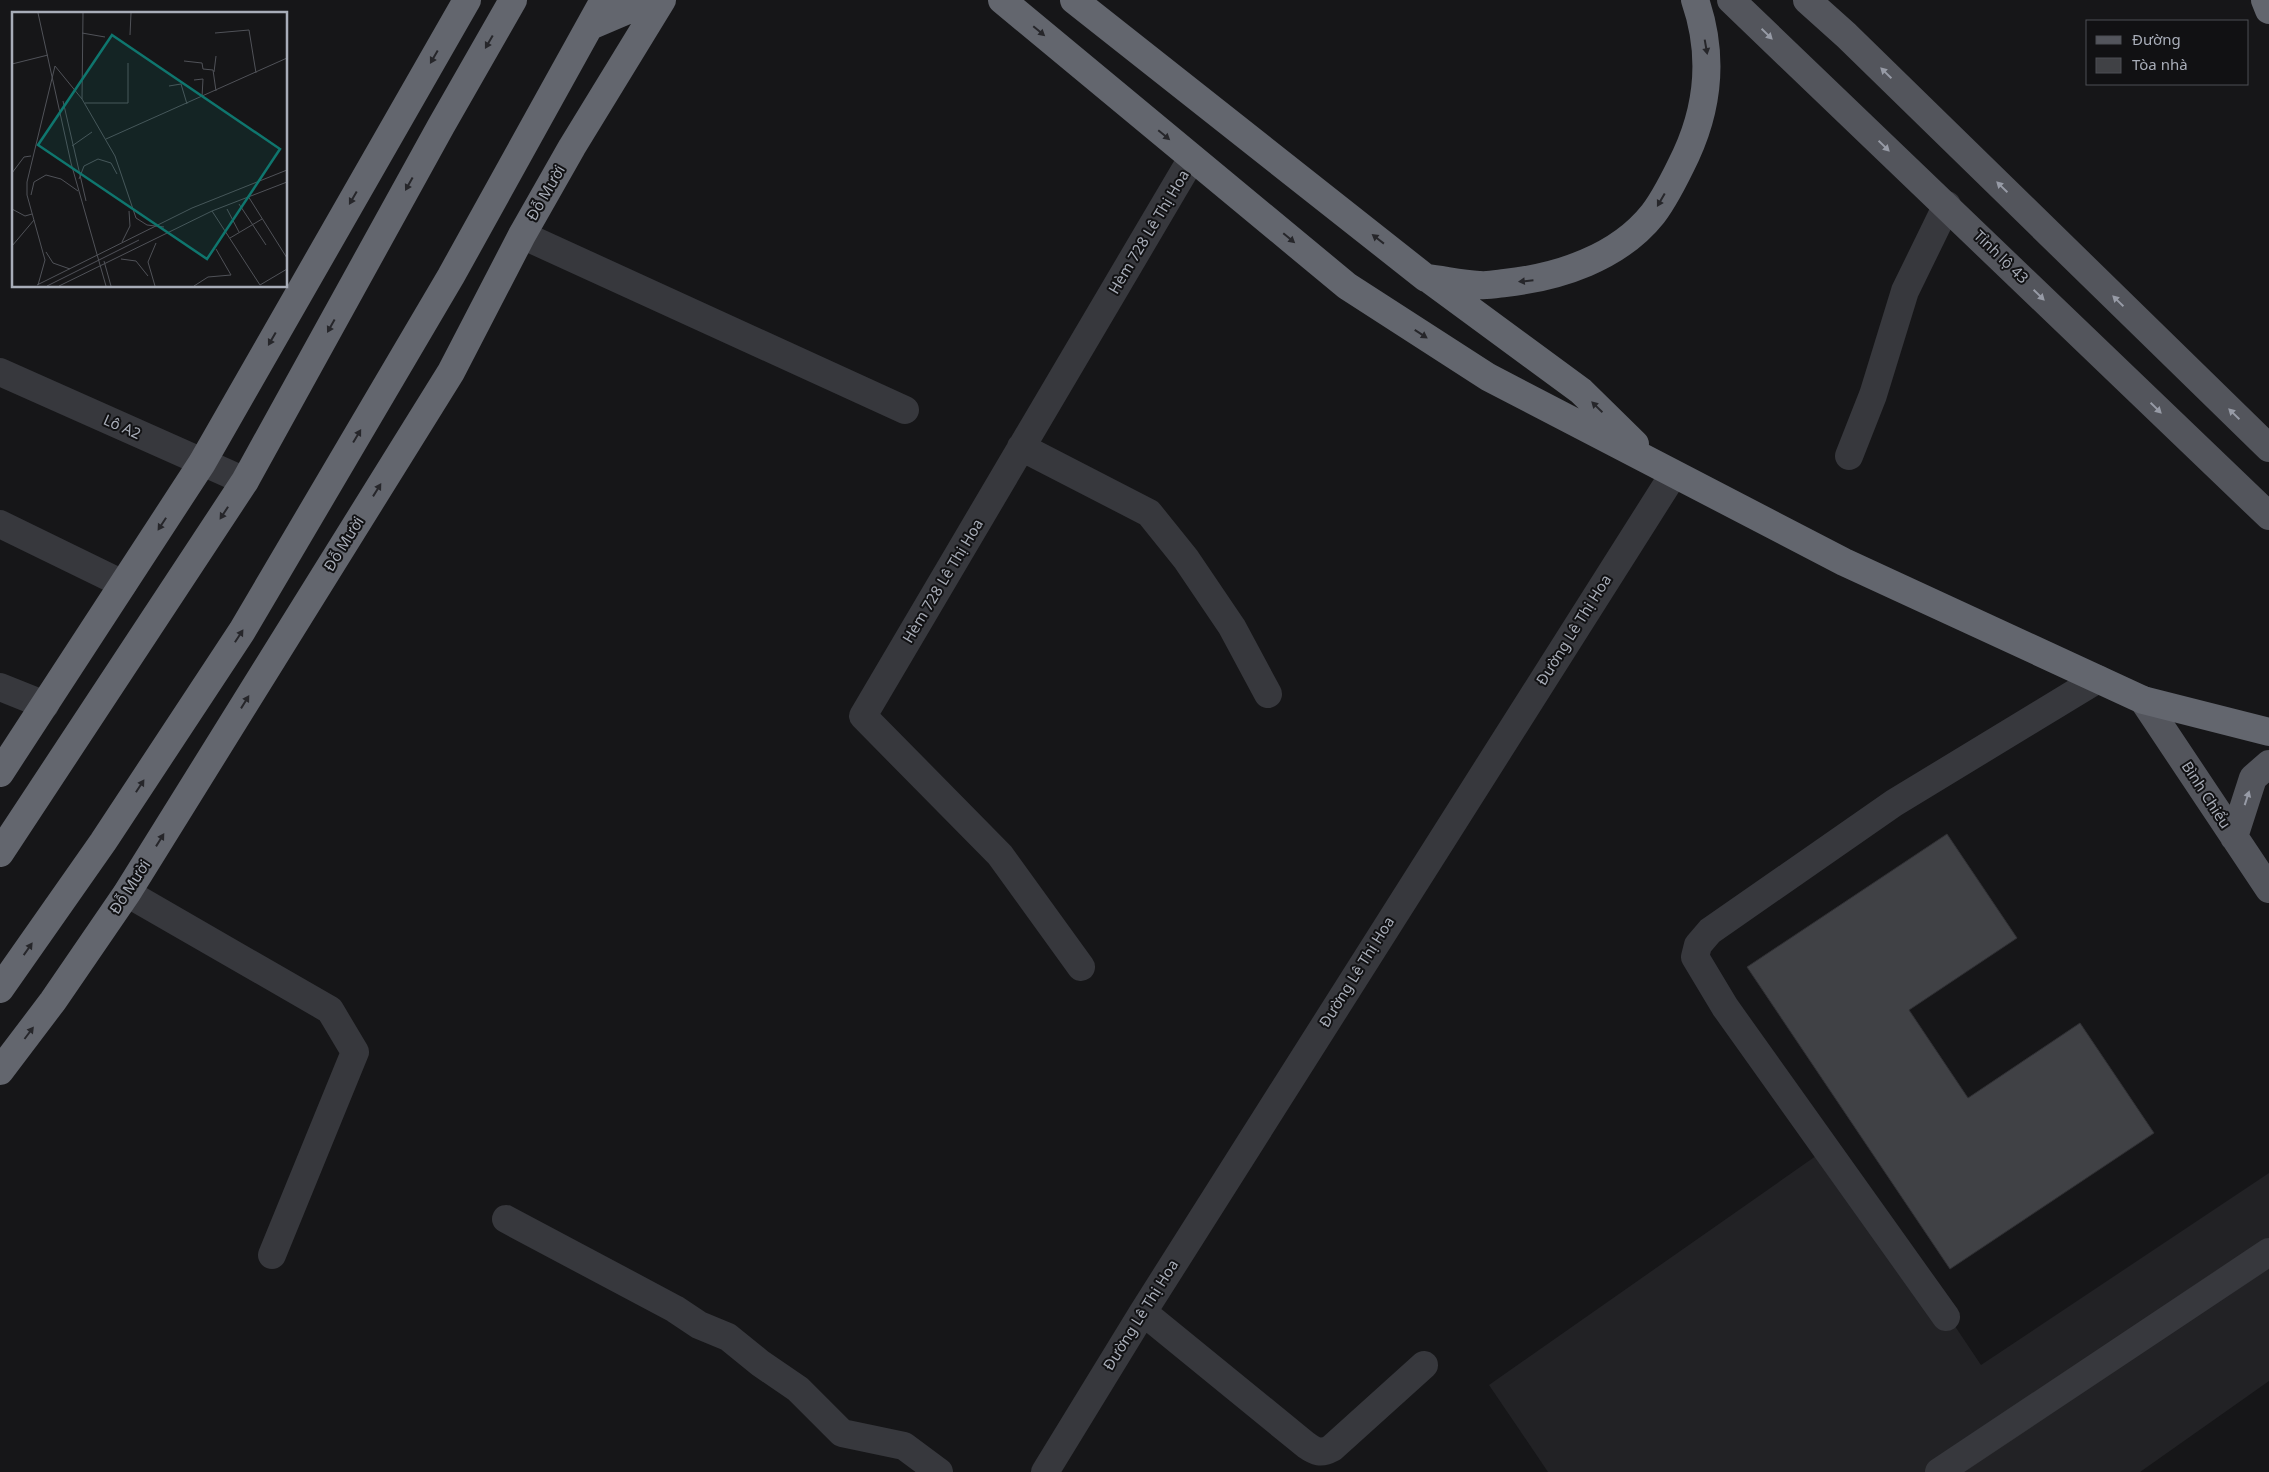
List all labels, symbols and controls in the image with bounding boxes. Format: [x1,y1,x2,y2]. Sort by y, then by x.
inset map [12,12,288,288]
legend [2086,20,2249,85]
one-way arrow [1032,26,1045,37]
one-way arrow [1760,28,1772,40]
text: Đường [2132,29,2181,49]
one-way arrow [484,36,493,49]
one-way arrow [1702,40,1710,55]
one-way arrow [429,51,438,64]
text: Tòa nhà [2132,54,2188,74]
one-way arrow [1880,67,1892,79]
one-way arrow [1158,129,1170,140]
one-way arrow [1878,140,1890,152]
street label: Đỗ Mười [521,161,569,224]
street label: Hèm 728 Lê Thị Hoa [1103,166,1193,297]
one-way arrow [405,176,413,191]
one-way arrow [1996,181,2008,193]
one-way arrow [349,191,357,206]
one-way arrow [1657,193,1665,207]
street label: Tỉnh lộ 43 [1970,225,2033,287]
one-way arrow [1283,233,1296,244]
one-way arrow [1372,234,1385,245]
one-way arrow [1518,277,1534,285]
one-way arrow [2033,289,2045,301]
one-way arrow [2112,295,2124,307]
one-way arrow [326,319,335,333]
one-way arrow [1414,329,1427,338]
one-way arrow [268,333,277,346]
one-way arrow [1591,401,1603,413]
one-way arrow [2150,401,2162,413]
one-way arrow [2228,408,2240,420]
street label: Lô A2 [101,409,144,443]
one-way arrow [352,429,361,442]
one-way arrow [373,483,382,496]
one-way arrow [219,506,229,520]
street label: Đỗ Mười [319,512,368,575]
street label: Hèm 728 Lê Thị Hoa [897,515,987,646]
one-way arrow [157,517,167,531]
street label: Đường Lê Thị Hoa [1531,570,1615,689]
one-way arrow [234,629,243,642]
one-way arrow [241,695,250,709]
street label: Bình Chiểu [2178,757,2236,832]
one-way arrow [135,780,144,793]
one-way arrow [2244,790,2251,805]
one-way arrow [155,833,164,847]
street label: Đỗ Mười [104,856,154,917]
street label: Đường Lê Thị Hoa [1314,912,1398,1031]
one-way arrow [23,942,33,956]
one-way arrow [24,1027,35,1040]
street label: Đường Lê Thị Hoa [1098,1255,1182,1374]

